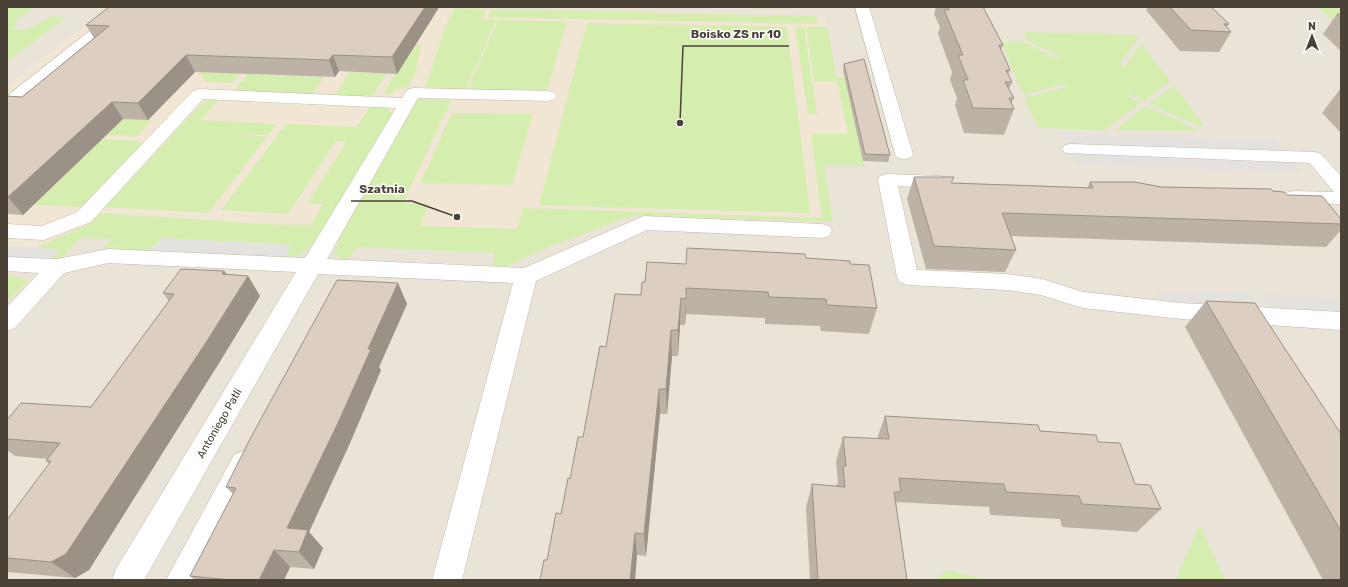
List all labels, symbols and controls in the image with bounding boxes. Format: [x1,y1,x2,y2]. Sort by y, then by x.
north arrow [1292,16,1332,56]
text: N [1308,20,1316,33]
callout: Boisko ZS nr 10 [683,22,789,46]
text: Boisko ZS nr 10 [691,27,781,41]
callout: Szatnia [351,177,412,201]
text: Szatnia [359,182,405,196]
street label: Antoniego Patli [194,386,245,460]

